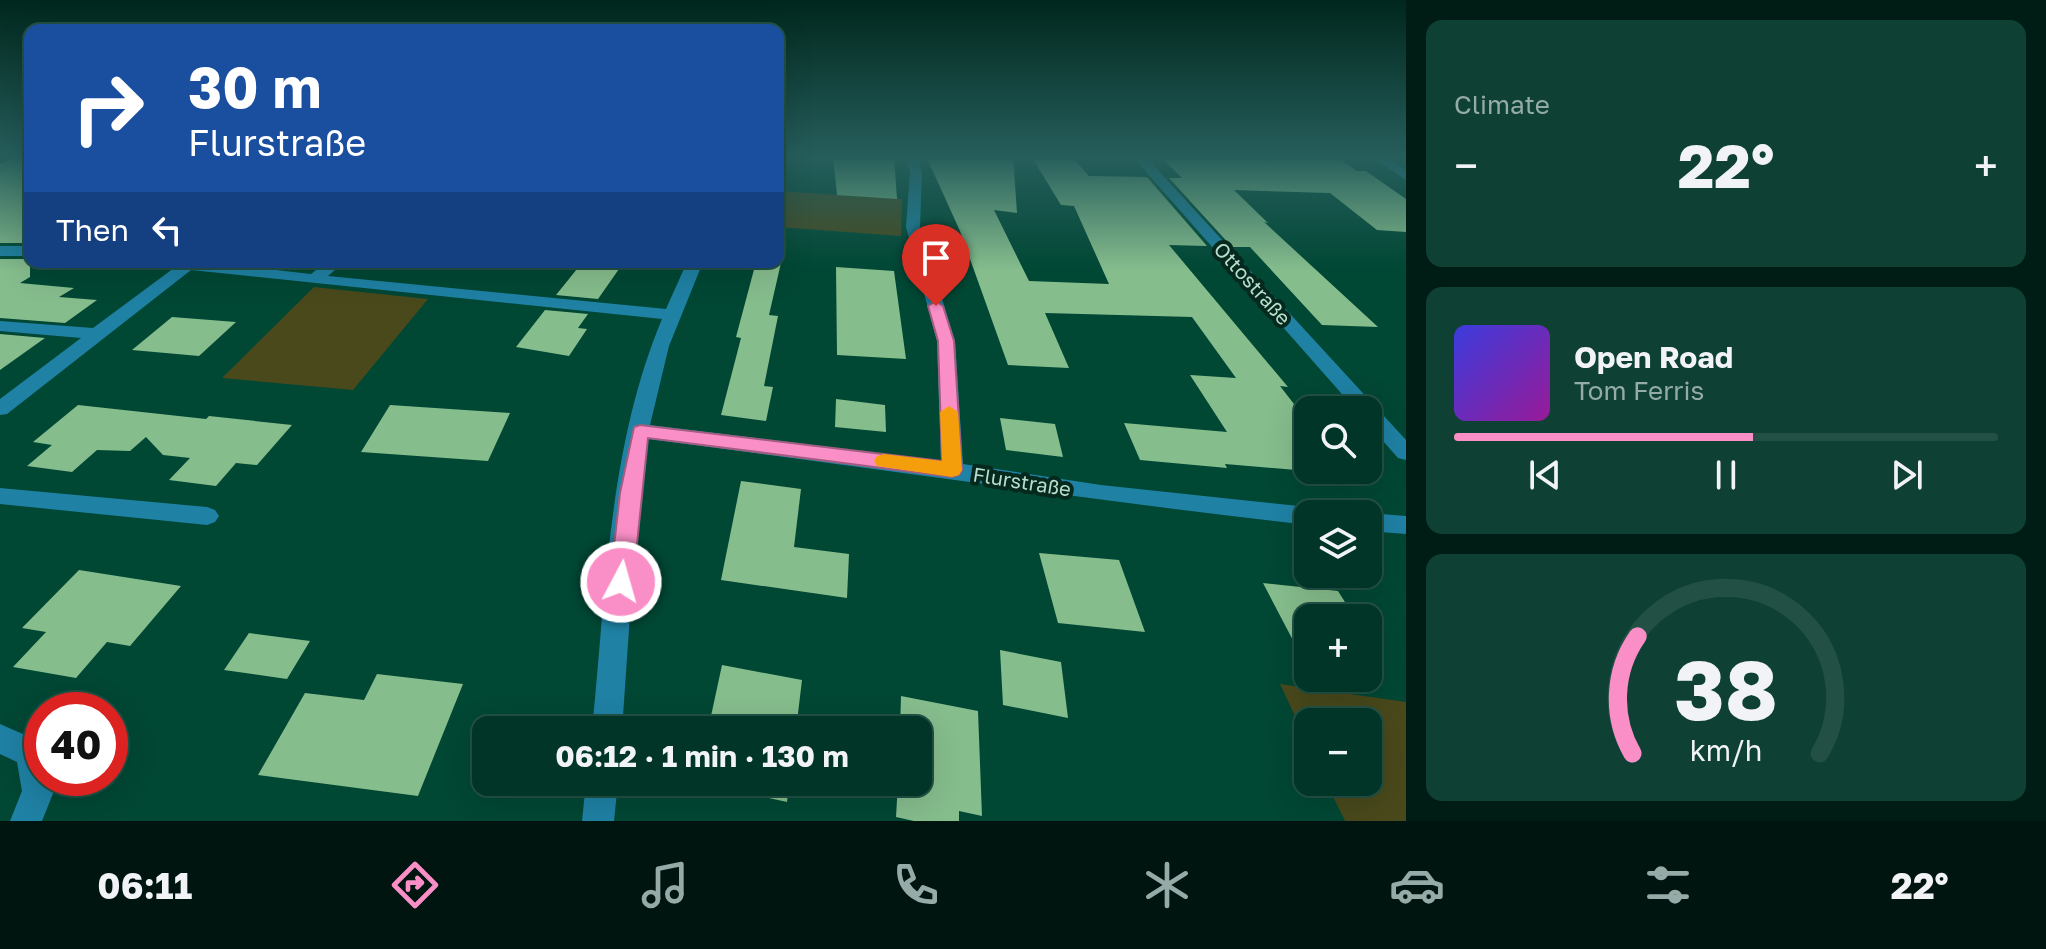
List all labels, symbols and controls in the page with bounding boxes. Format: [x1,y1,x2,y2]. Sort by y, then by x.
text: 30 m [188,53,322,120]
icon: right [56,56,160,160]
text: Climate [1454,89,1550,120]
text: Flurstraße [188,121,366,164]
text: 22° [1678,129,1774,201]
text: − [1454,139,1478,192]
text: + [1974,139,1998,192]
icon: left [145,208,189,252]
text: Then [56,212,129,248]
pin [902,224,970,306]
icon: arrive [914,236,958,280]
street label: Ottostraße [1210,237,1296,329]
text: Open Road [1574,339,1733,375]
text: Tom Ferris [1574,375,1704,406]
map controls [1294,396,1382,796]
button: search [1294,396,1382,484]
icon: previous [1523,453,1567,497]
icon: pause [1704,453,1748,497]
icon: next [1885,453,1929,497]
street label: Flurstraße [971,461,1073,501]
button: layers [1294,500,1382,588]
position arrow [579,540,663,624]
button: + [1294,604,1382,692]
text: 38 [1674,637,1778,737]
speed limit sign: 40 [24,692,128,796]
button: − [1294,708,1382,796]
text: km/h [1690,733,1762,767]
text: 06:12 · 1 min · 130 m [555,738,849,774]
icon: directions [387,857,443,913]
icon: music [637,857,693,913]
icon: phone [888,857,944,913]
icon: climate [1139,857,1195,913]
icon: car [1389,857,1445,913]
icon: filters [1640,857,1696,913]
text: 06:11 [97,864,192,907]
text: 22° [1891,864,1949,907]

